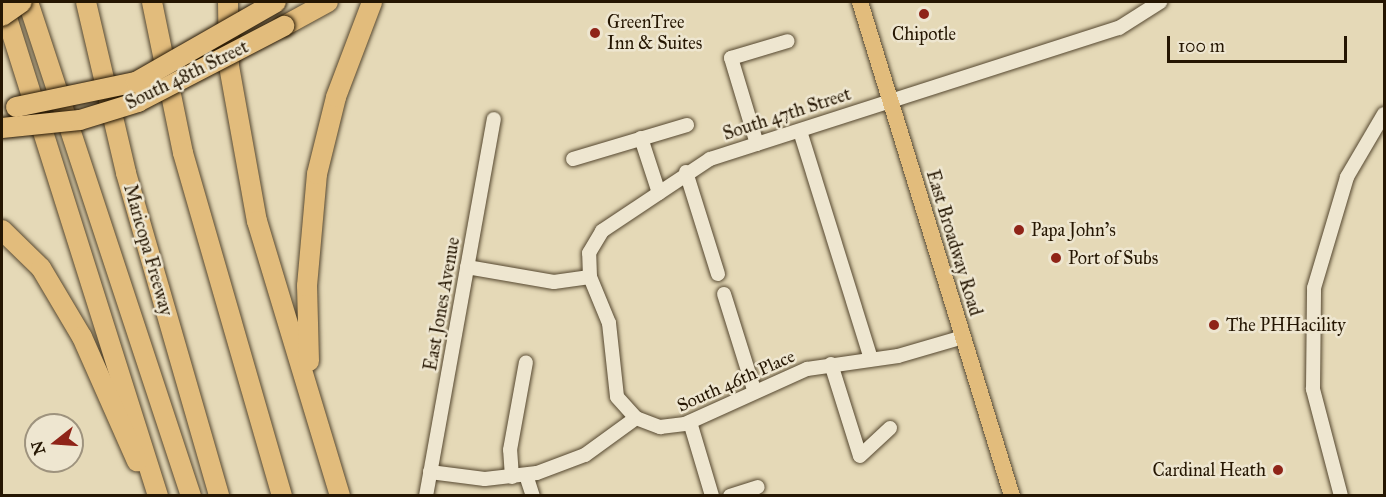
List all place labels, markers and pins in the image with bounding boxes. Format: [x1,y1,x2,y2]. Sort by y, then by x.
marker: Chipotle [917,7,931,21]
place label: GreenTree Inn & Suites [607,12,702,54]
place label: Chipotle [892,23,956,45]
marker: GreenTree Inn & Suites [588,26,602,40]
place label: Papa John's [1031,219,1116,241]
marker: Papa John's [1012,223,1026,237]
place label: Port of Subs [1068,247,1158,269]
marker: Port of Subs [1049,251,1063,265]
place label: The PHHacility [1226,314,1346,336]
marker: The PHHacility [1207,318,1221,332]
place label: Cardinal Heath [1153,459,1266,481]
marker: Cardinal Heath [1271,463,1285,477]

